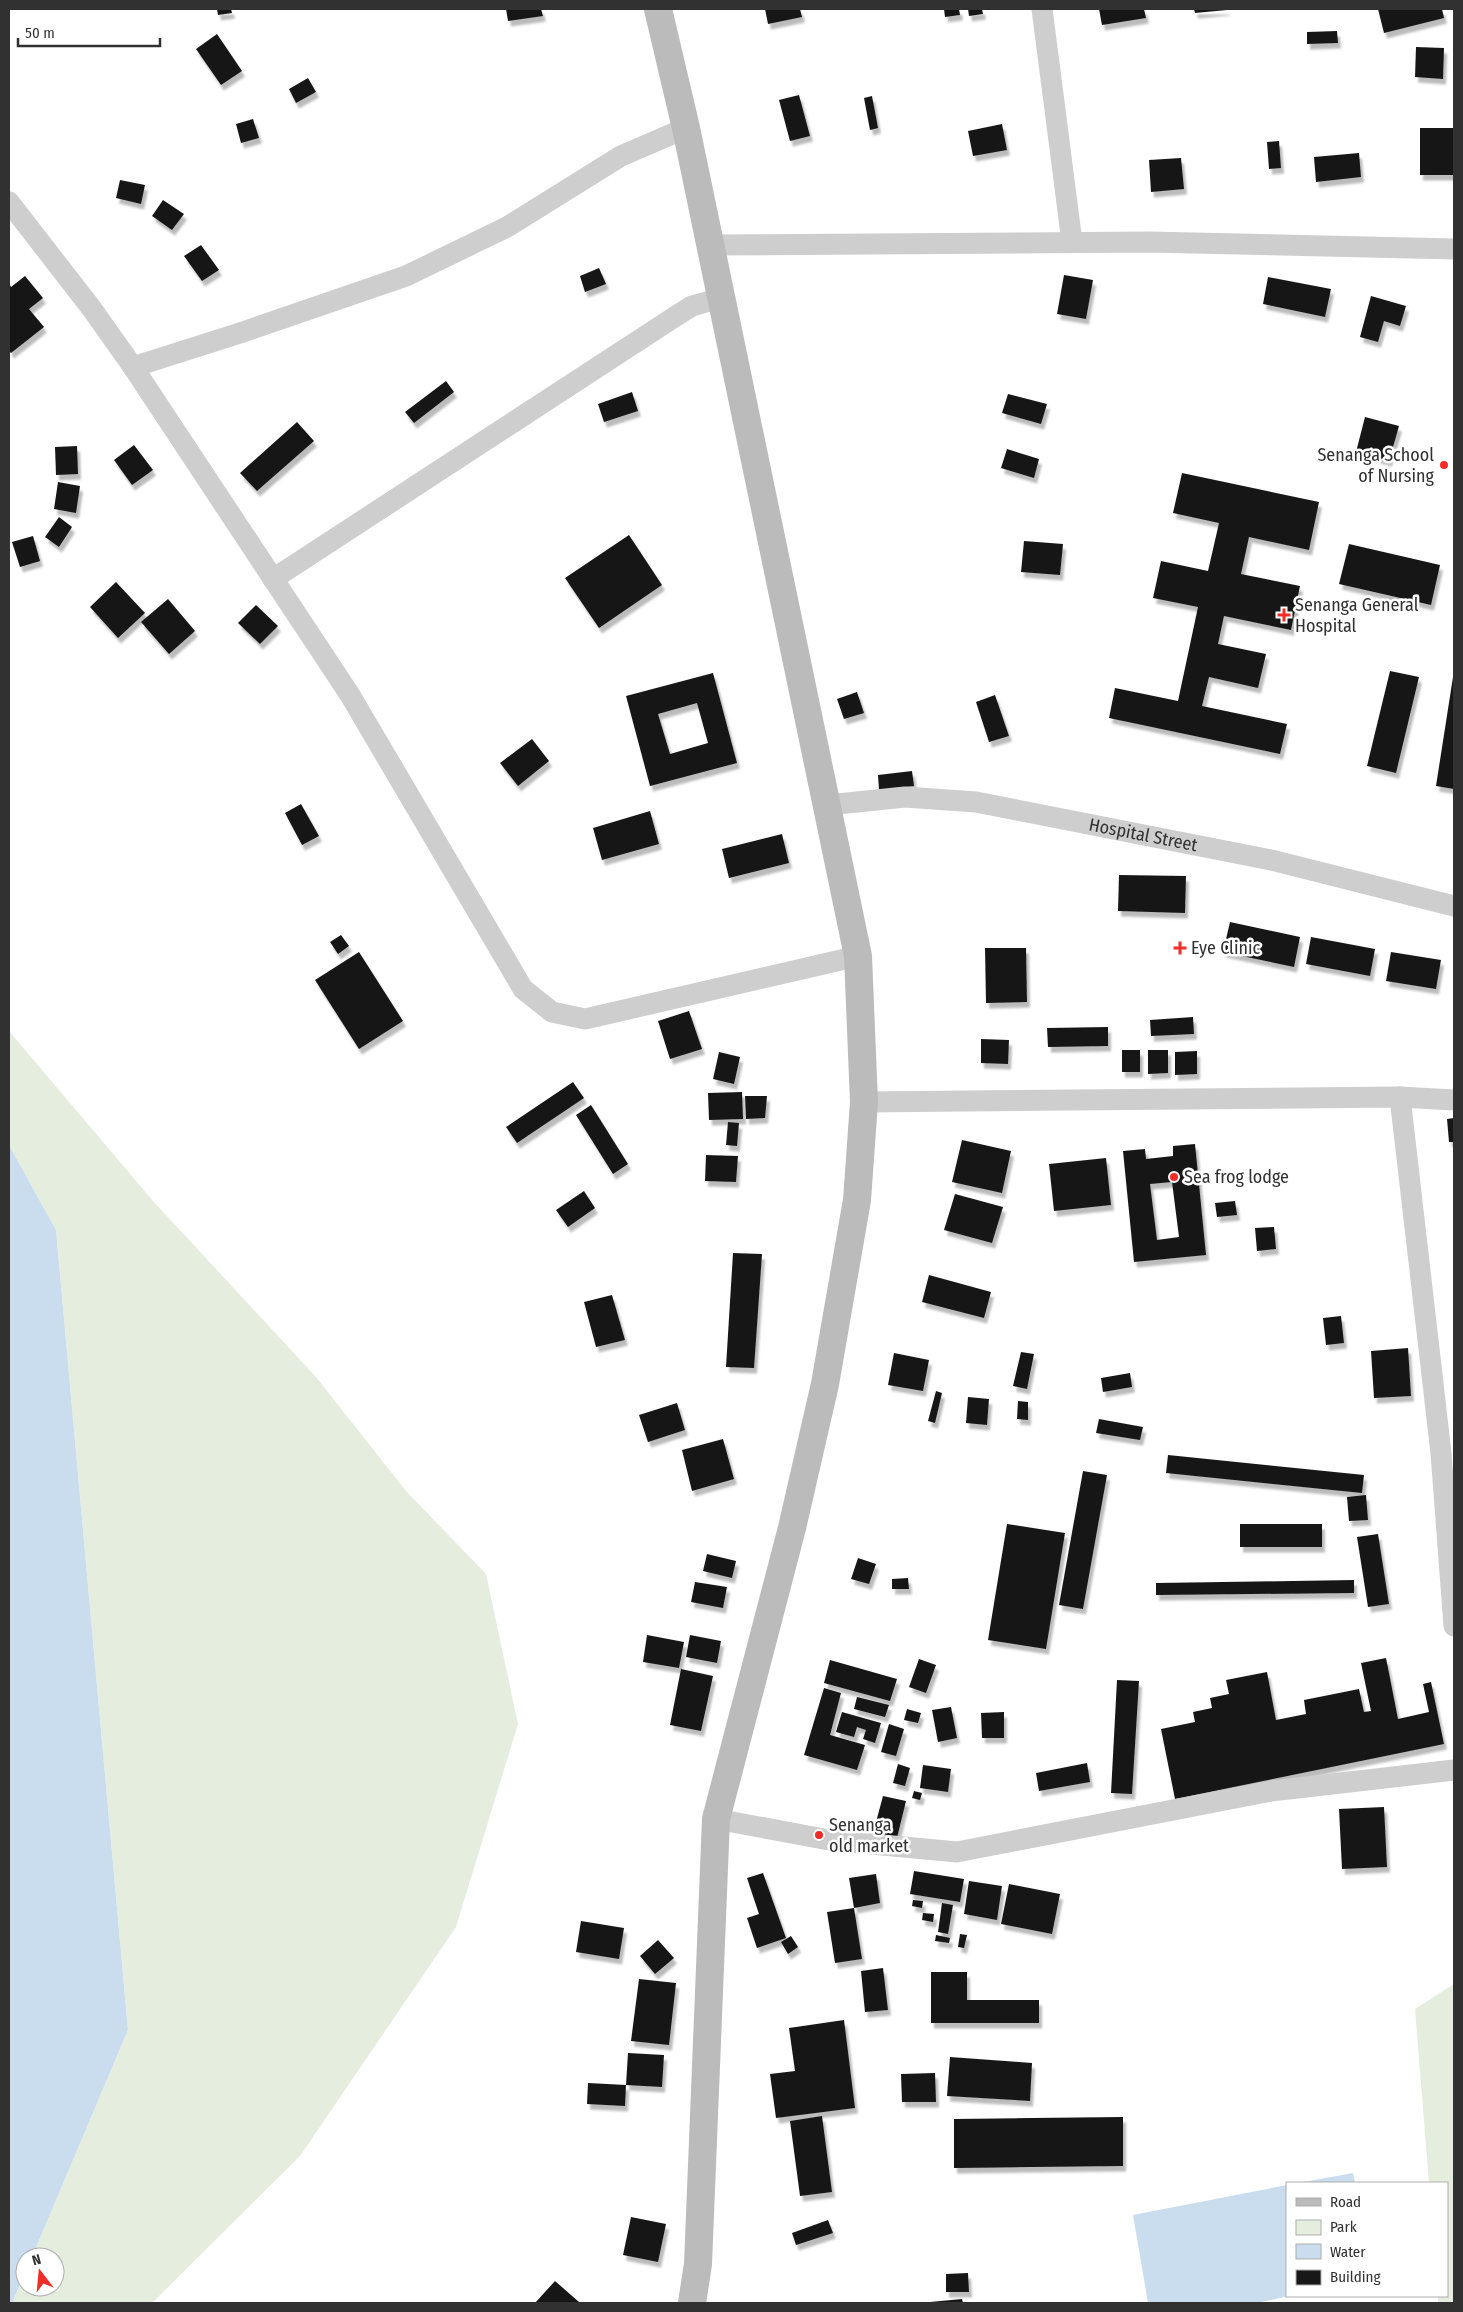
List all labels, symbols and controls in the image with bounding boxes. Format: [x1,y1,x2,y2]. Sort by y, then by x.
scale bar [18,15,160,47]
text: 50 m [25,24,55,42]
place label: Senanga School of Nursing [1317,444,1435,487]
marker: Senanga School of Nursing [1438,459,1450,471]
place label: Senanga General Hospital [1295,594,1419,637]
marker: Senanga General Hospital [1277,608,1291,622]
street label: Hospital Street [1087,813,1199,856]
place label: Eye Clinic [1191,937,1260,959]
marker: Eye Clinic [1173,941,1187,955]
place label: Sea frog lodge [1184,1166,1289,1188]
marker: Sea frog lodge [1168,1171,1180,1183]
place label: Senanga old market [829,1814,909,1857]
marker: Senanga old market [813,1829,825,1841]
legend [1286,2182,1448,2297]
text: Road [1330,2193,1361,2211]
text: Park [1330,2218,1357,2236]
text: Water [1330,2243,1366,2261]
north arrow [15,2247,65,2297]
text: N [30,2251,43,2269]
text: Building [1330,2268,1381,2286]

